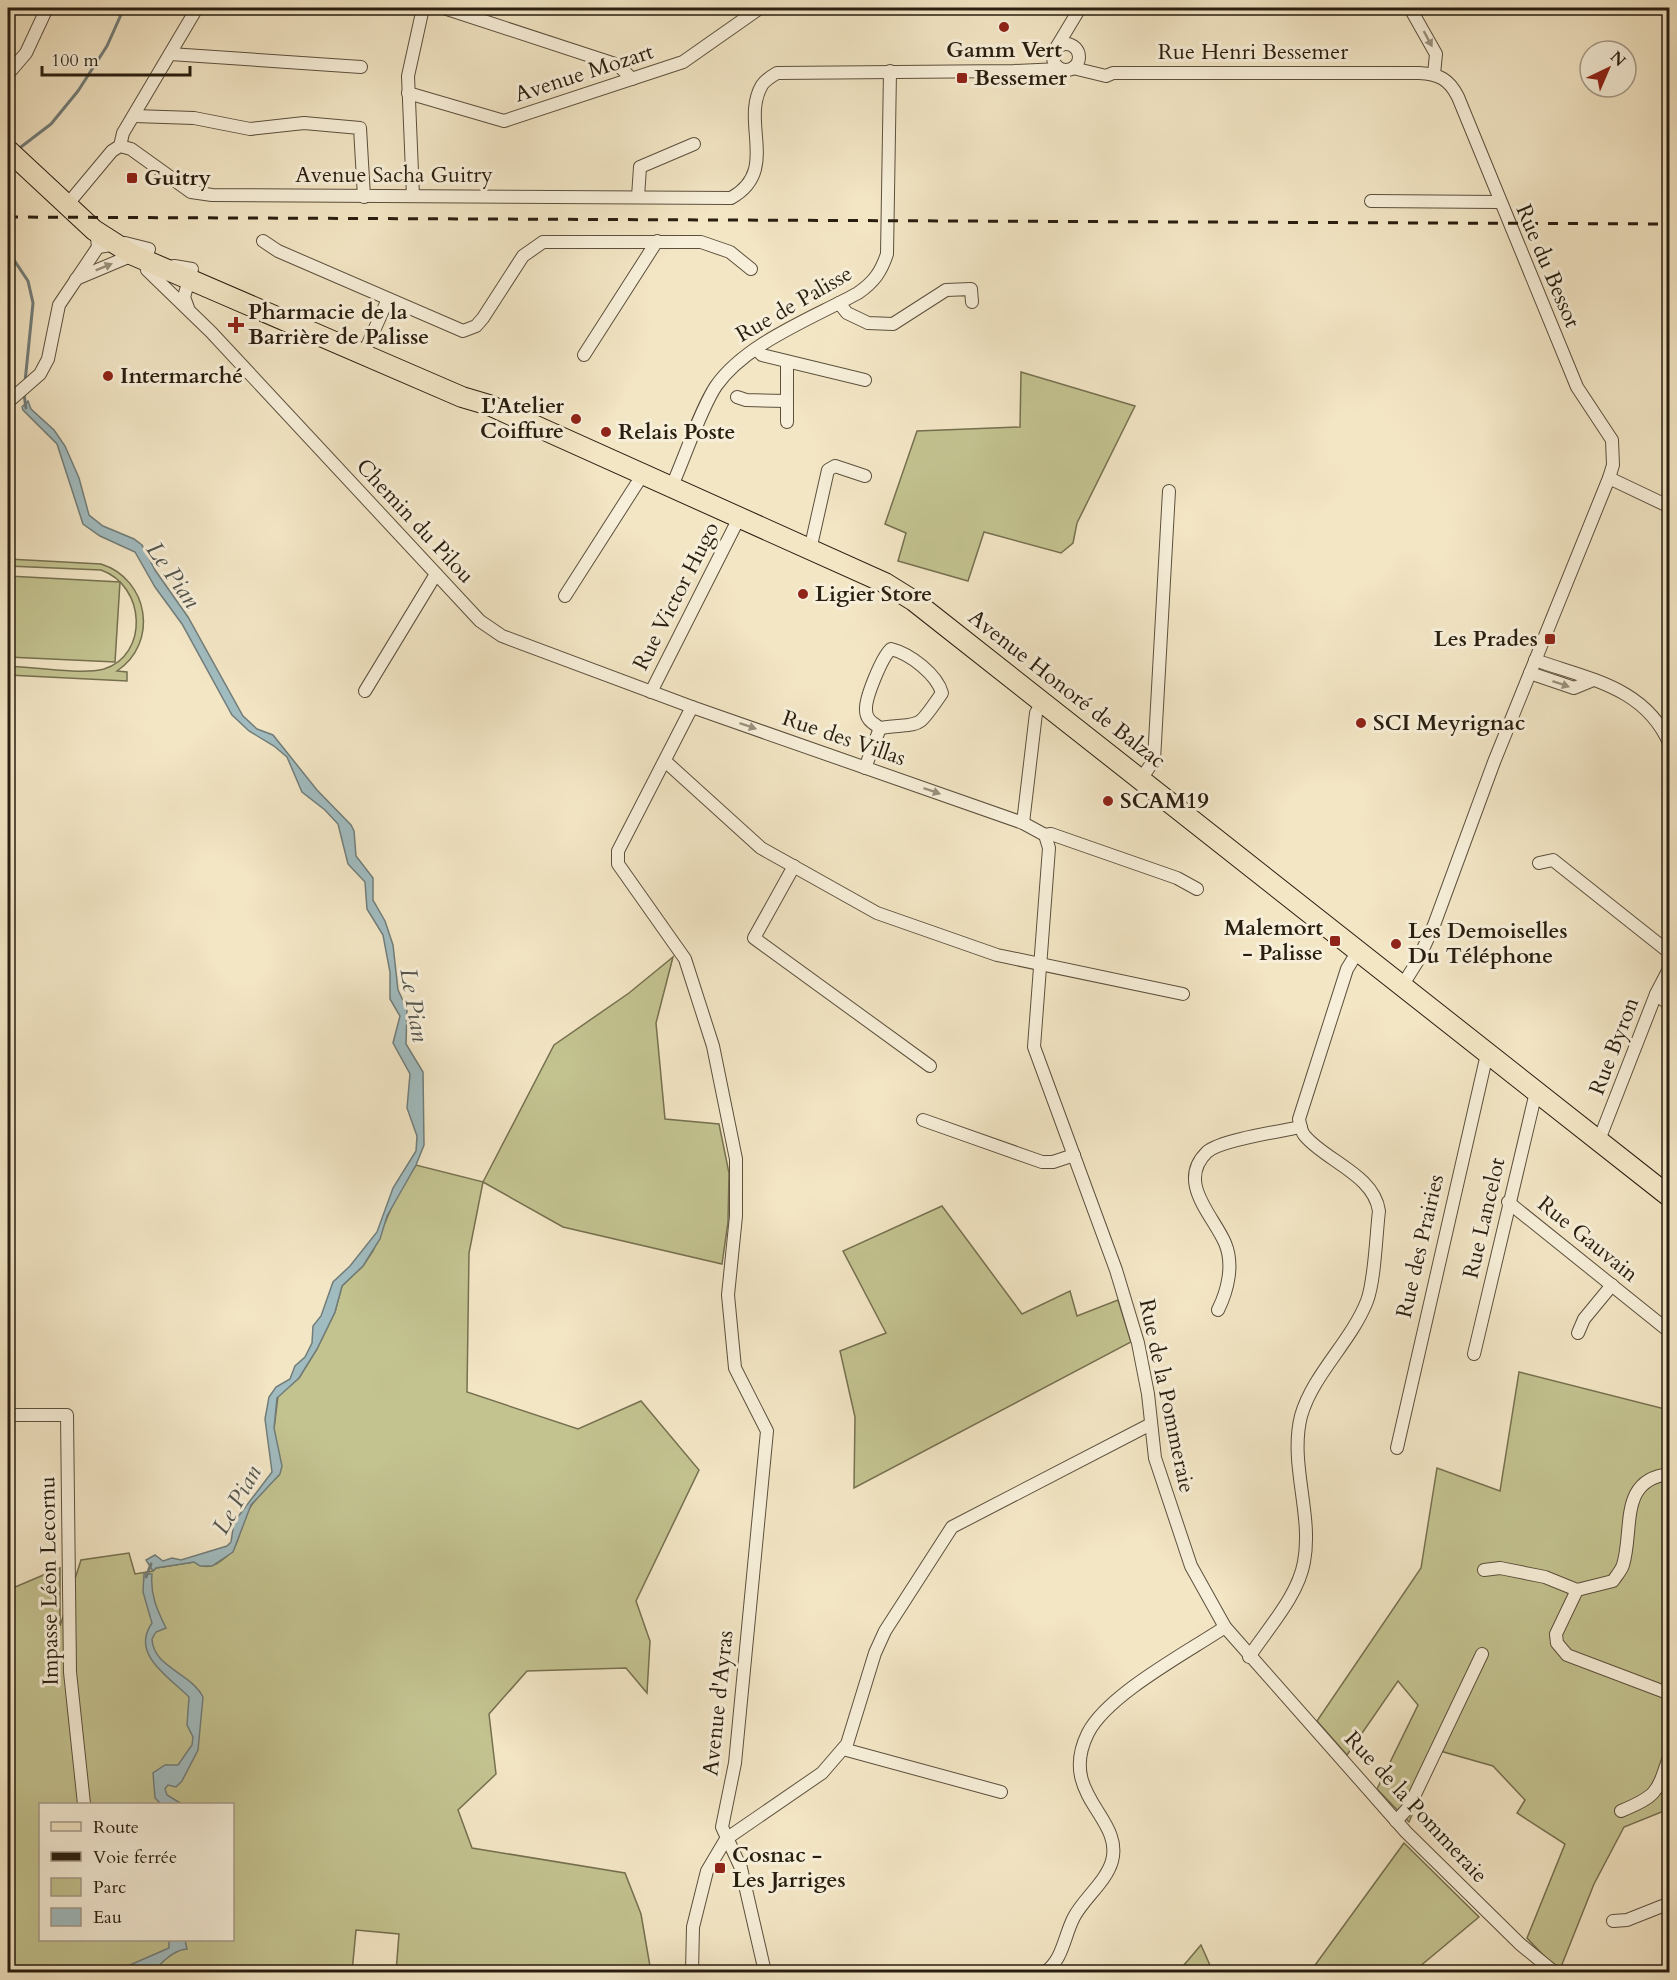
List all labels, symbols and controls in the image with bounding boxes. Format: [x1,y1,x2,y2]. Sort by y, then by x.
marker: Gamm Vert [997,20,1011,34]
one-way arrow [1423,31,1433,48]
place label: Gamm Vert [946,35,1062,65]
street label: Avenue Mozart [511,36,657,110]
street label: Rue Henri Bessemer [1158,37,1349,67]
scale bar [42,39,190,77]
north arrow [1578,39,1638,99]
text: N [1605,46,1630,72]
text: 100 m [51,48,99,73]
place label: Bessemer [974,63,1067,93]
marker: Bessemer [955,71,969,85]
street label: Avenue Sacha Guitry [295,160,493,190]
place label: Guitry [144,163,211,193]
marker: Guitry [125,171,139,185]
street label: Rue du Bessot [1509,200,1587,332]
street label: Rue de Palisse [730,259,858,349]
one-way arrow [96,262,114,272]
place label: Pharmacie de la Barrière de Palisse [248,297,429,352]
marker: Pharmacie de la Barrière de Palisse [229,318,243,332]
place label: Intermarché [120,361,243,391]
marker: Intermarché [101,369,115,383]
place label: L'Atelier Coiffure [480,391,564,446]
marker: L'Atelier Coiffure [569,412,583,426]
place label: Relais Poste [618,417,735,447]
marker: Relais Poste [599,425,613,439]
street label: Chemin du Pilou [349,452,481,590]
street label: Rue Victor Hugo [626,516,726,675]
water label: Le Pian [138,535,208,615]
place label: Ligier Store [815,579,932,609]
marker: Ligier Store [796,587,810,601]
street label: Avenue Honoré de Balzac [962,602,1172,776]
place label: Les Prades [1434,624,1538,654]
marker: Les Prades [1543,632,1557,646]
one-way arrow [1552,680,1570,689]
street label: Rue des Villas [778,703,910,773]
place label: SCI Meyrignac [1373,708,1525,738]
marker: SCI Meyrignac [1354,716,1368,730]
one-way arrow [739,722,757,732]
one-way arrow [923,786,941,796]
place label: SCAM19 [1120,786,1209,816]
marker: SCAM19 [1101,794,1115,808]
place label: Malemort - Palisse [1224,913,1323,968]
place label: Les Demoiselles Du Téléphone [1408,916,1568,971]
marker: Malemort - Palisse [1328,934,1342,948]
marker: Les Demoiselles Du Téléphone [1389,937,1403,951]
water label: Le Pian [391,966,437,1045]
street label: Rue Byron [1582,992,1646,1099]
street label: Rue Lancelot [1456,1155,1512,1281]
street label: Rue des Prairies [1389,1171,1451,1321]
street label: Rue Gauvain [1531,1189,1645,1289]
street label: Rue de la Pommeraie [1132,1296,1202,1496]
water label: Le Pian [205,1459,270,1540]
street label: Impasse Léon Lecornu [32,1476,66,1686]
street label: Avenue d'Ayras [695,1629,741,1777]
street label: Rue de la Pommeraie [1338,1724,1494,1890]
legend [39,1803,234,1941]
text: Route [93,1815,139,1840]
place label: Cosnac - Les Jarriges [732,1840,846,1895]
text: Voie ferrée [93,1845,177,1870]
marker: Cosnac - Les Jarriges [713,1861,727,1875]
text: Parc [93,1875,126,1900]
text: Eau [93,1905,122,1930]

